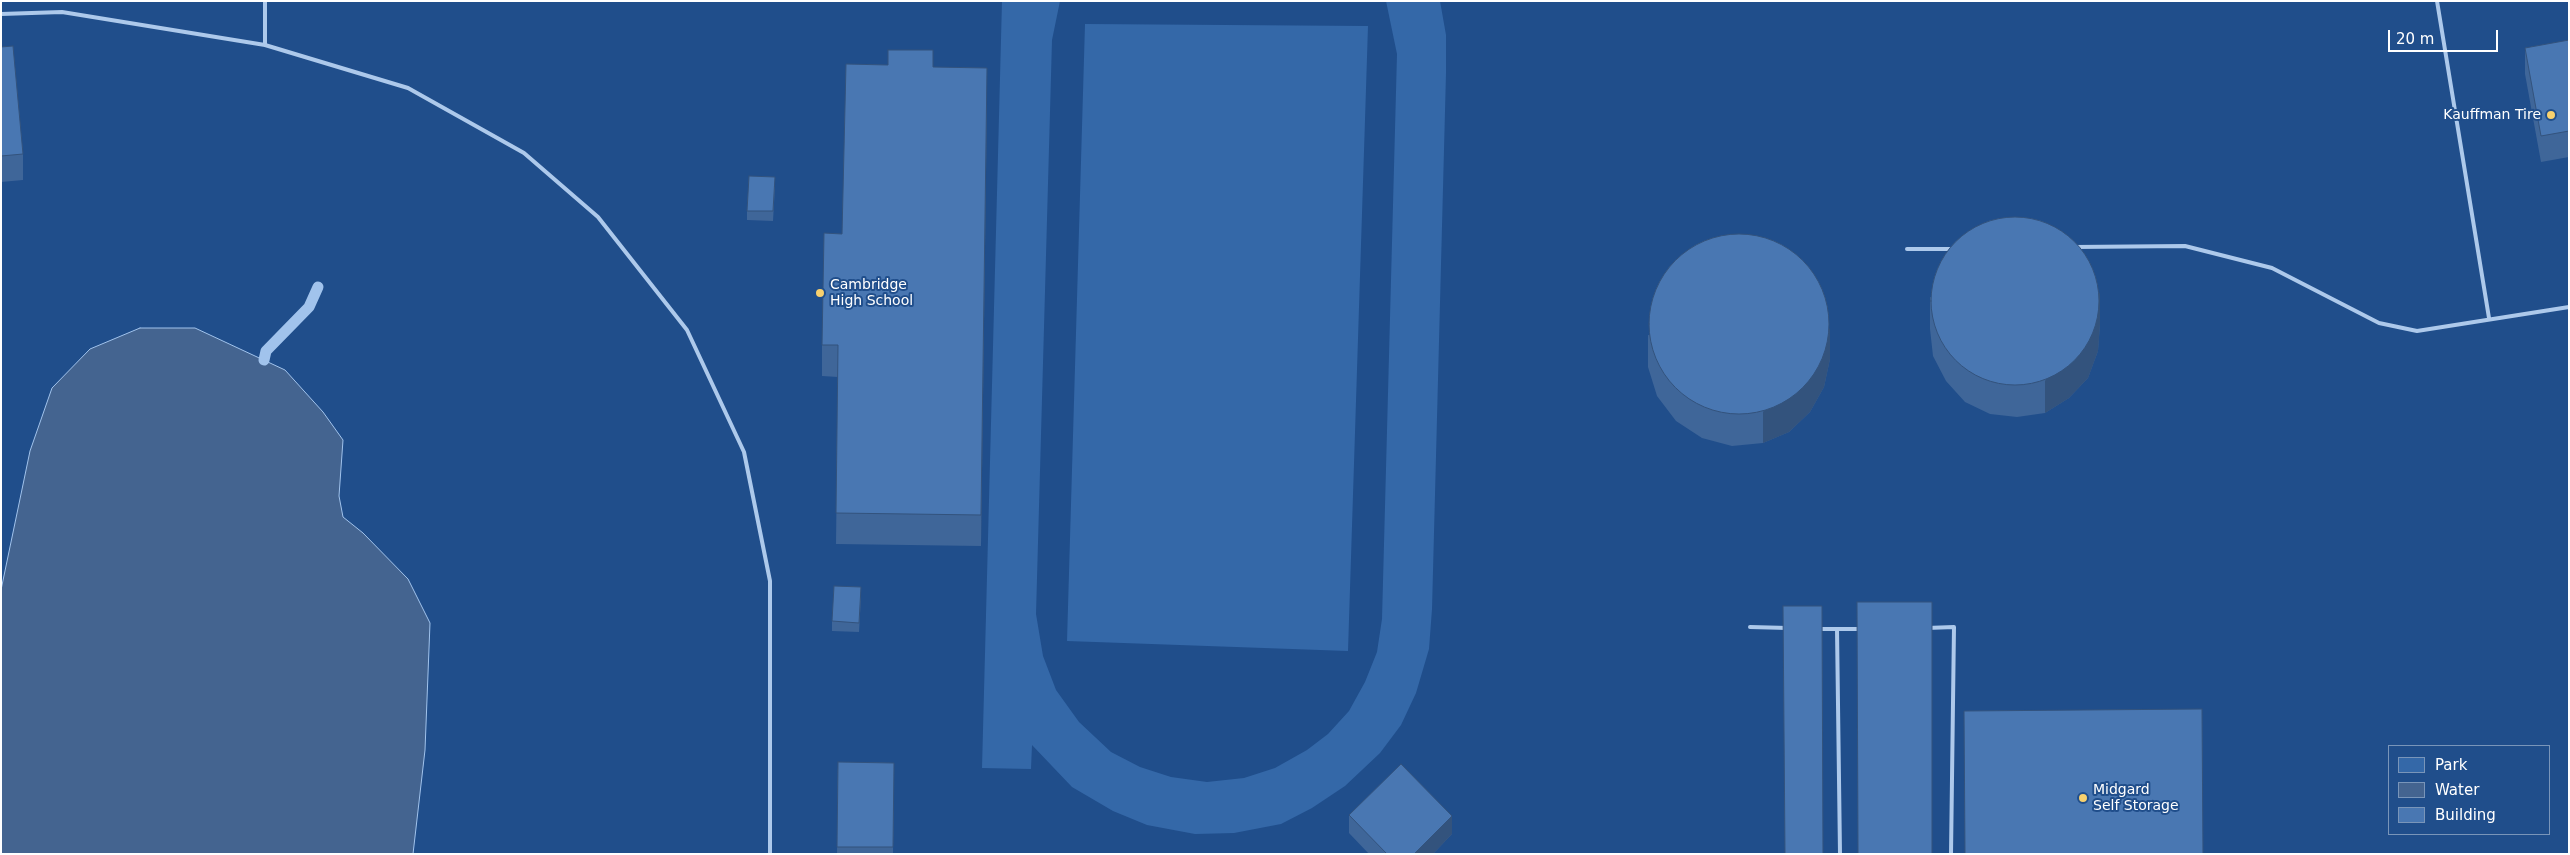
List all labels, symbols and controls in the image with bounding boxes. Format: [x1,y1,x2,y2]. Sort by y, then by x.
scale bar [2390,20,2500,52]
text: 20 m [2396,30,2434,48]
place label: Kauffman Tire [2443,107,2541,123]
marker: Kauffman Tire [2545,109,2557,121]
place label: Cambridge High School [830,277,913,310]
marker: Cambridge High School [814,287,826,299]
legend [2388,745,2550,835]
text: Park [2435,756,2467,774]
text: Water [2435,781,2479,799]
place label: Midgard Self Storage [2093,782,2179,814]
marker: Midgard Self Storage [2077,792,2089,804]
text: Building [2435,806,2496,824]

